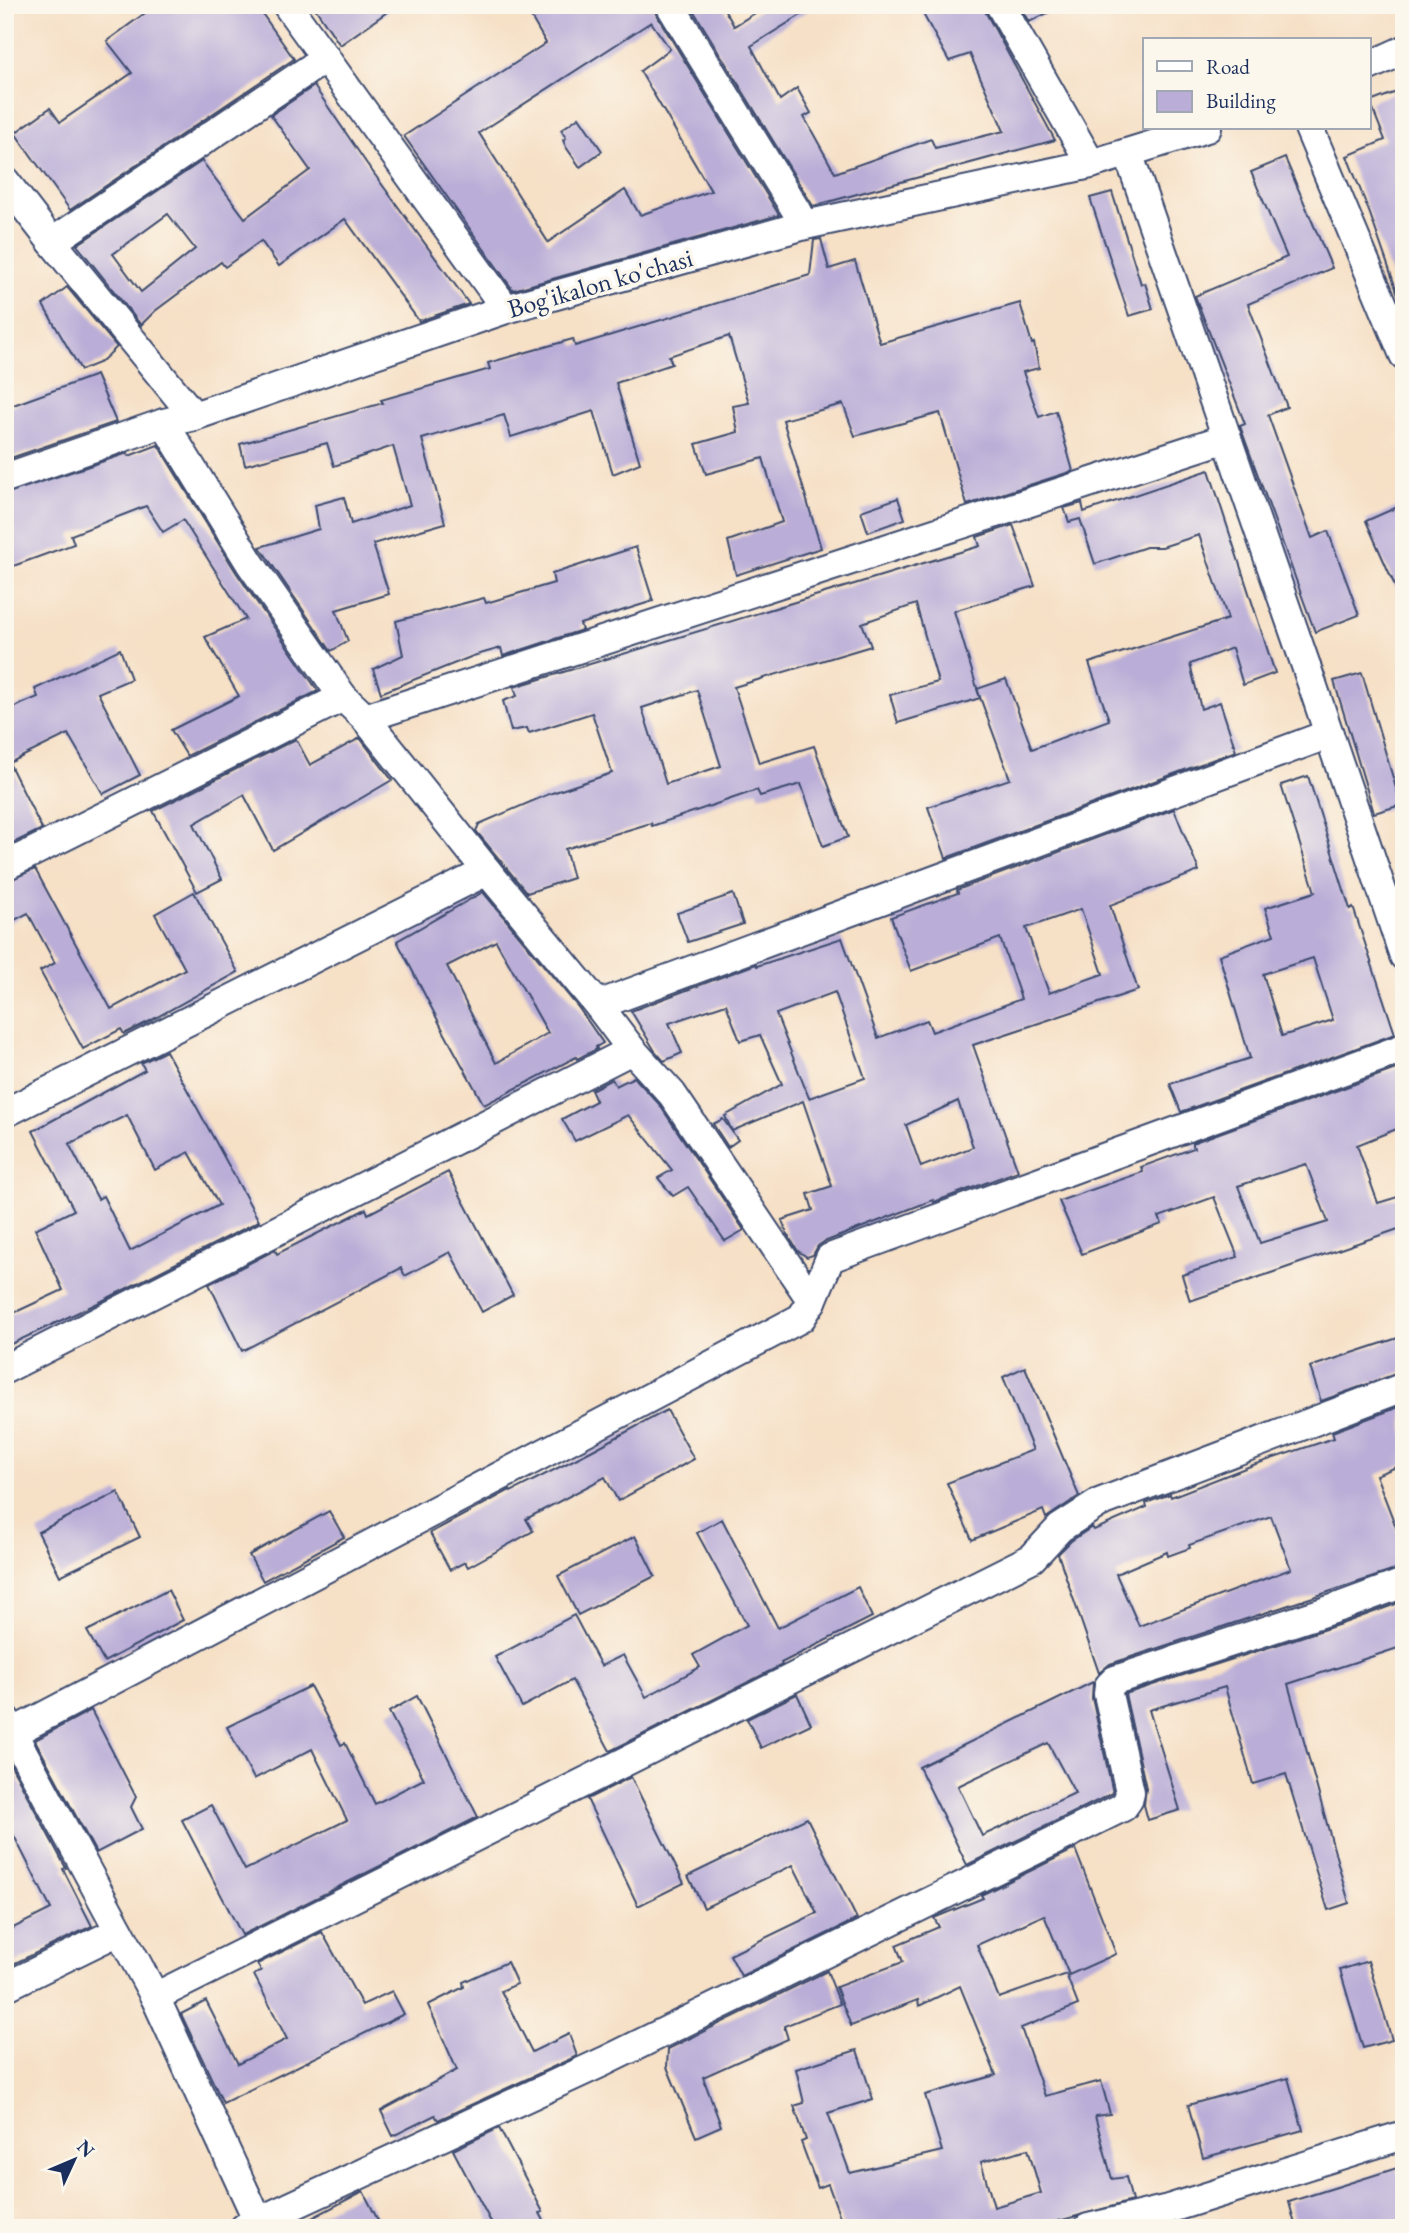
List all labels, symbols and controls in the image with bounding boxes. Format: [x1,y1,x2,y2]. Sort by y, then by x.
legend [1143,38,1370,130]
text: Road [1206,53,1250,80]
text: Building [1206,87,1276,114]
street label: Bog'ikalon ko'chasi [504,240,696,326]
north arrow [38,2124,108,2194]
text: N [72,2134,101,2163]

